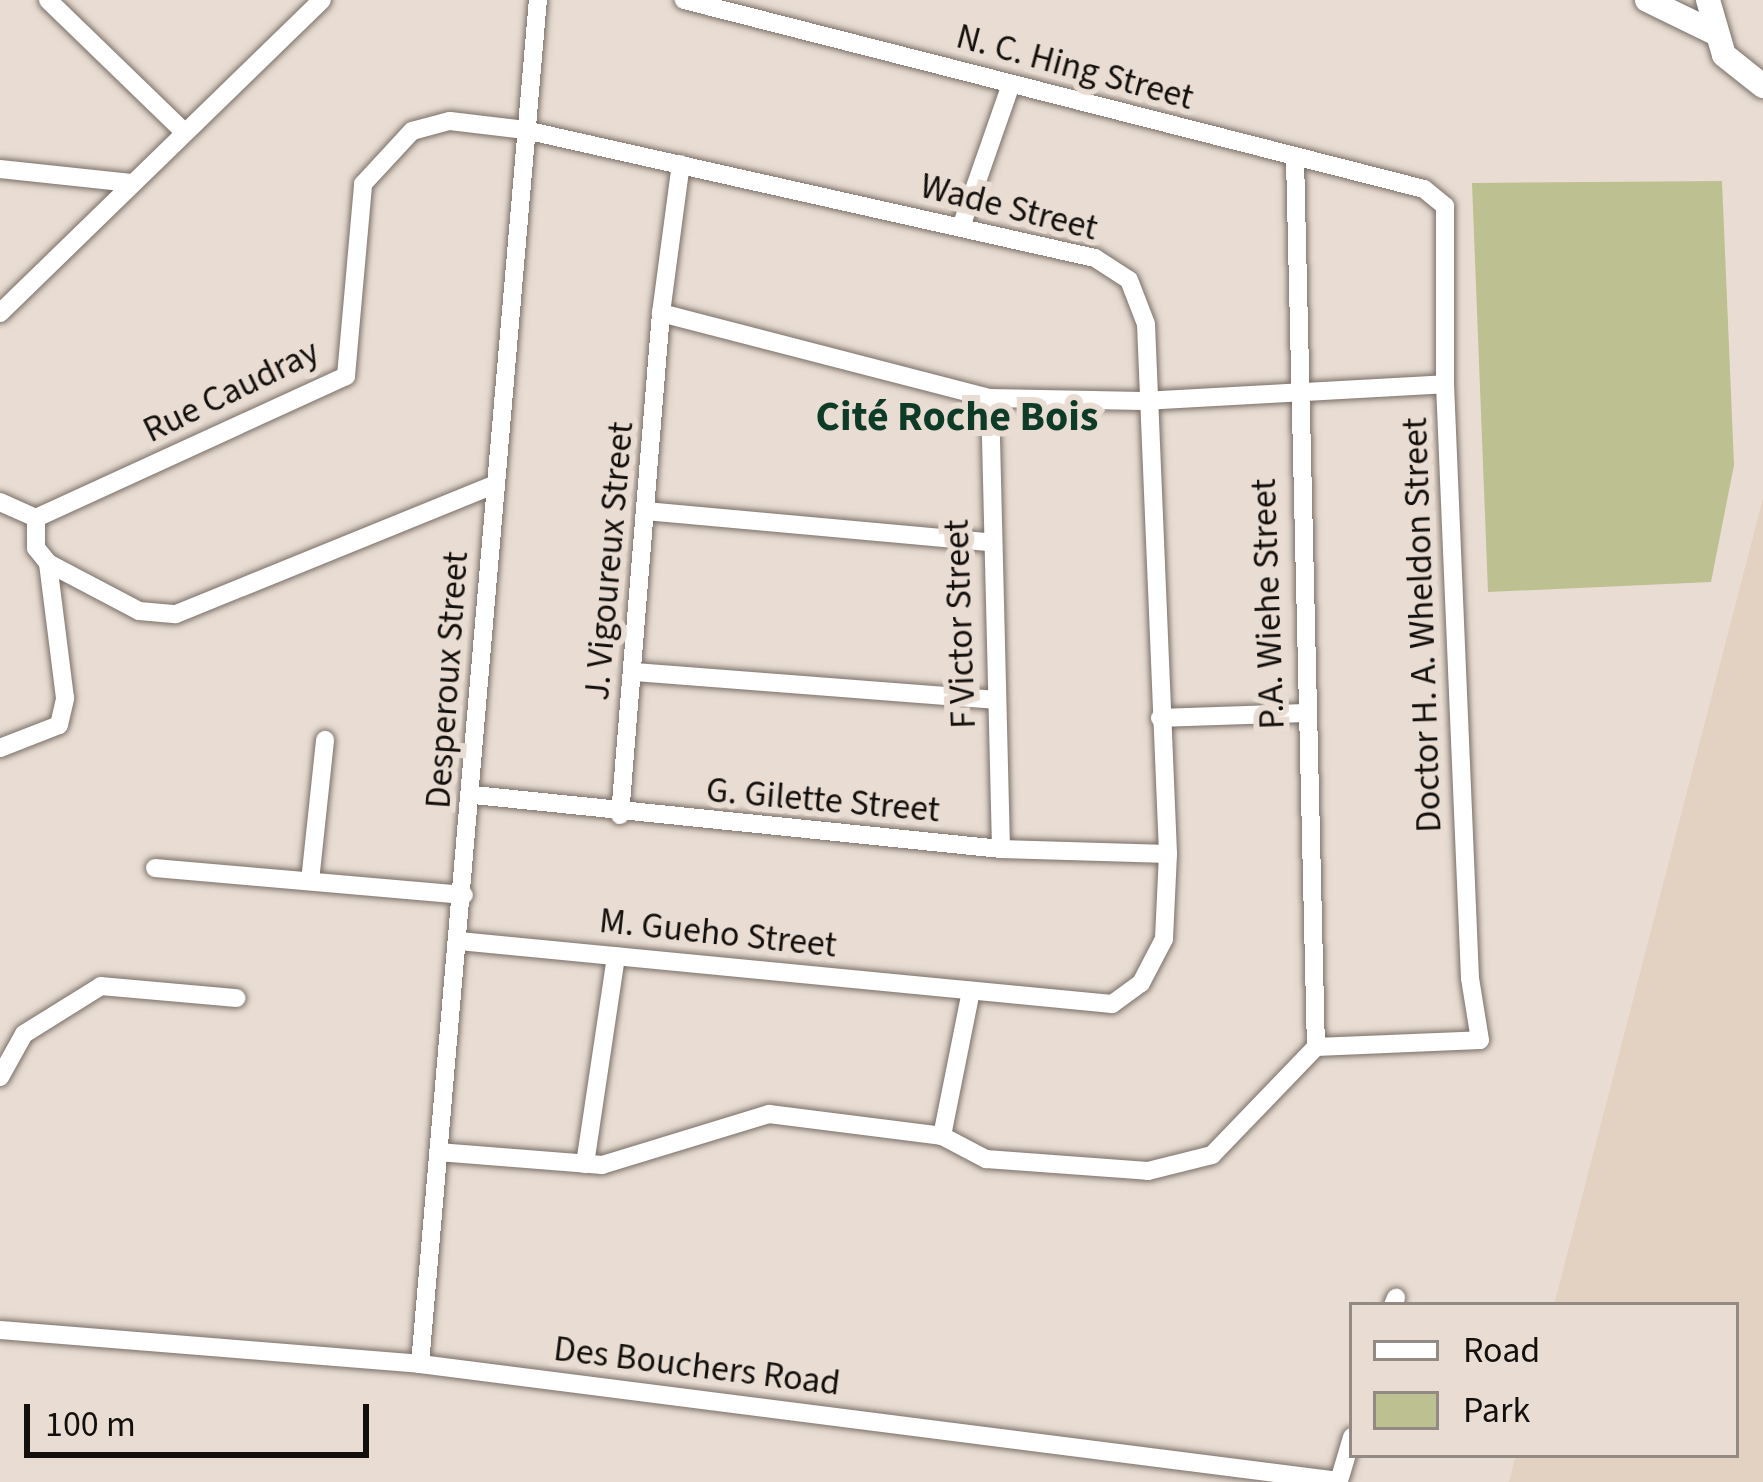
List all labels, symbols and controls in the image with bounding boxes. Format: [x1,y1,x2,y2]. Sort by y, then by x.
street label: N. C. Hing Street [952,15,1198,119]
street label: Wade Street [916,164,1102,250]
street label: Rue Caudray [136,330,326,452]
district label: Cité Roche Bois [816,392,1098,442]
street label: Doctor H. A. Wheldon Street [1393,417,1451,833]
street label: J. Vigoureux Street [575,420,643,702]
street label: P.A. Wiehe Street [1242,478,1294,730]
street label: F Victor Street [935,519,985,729]
street label: Desperoux Street [416,550,478,810]
street label: G. Gilette Street [704,768,942,832]
street label: M. Gueho Street [597,899,839,967]
legend [1349,1302,1739,1458]
text: Road [1463,1325,1540,1376]
street label: Des Bouchers Road [551,1327,843,1405]
scale bar [30,1380,375,1454]
text: Park [1463,1385,1530,1436]
text: 100 m [45,1399,136,1450]

